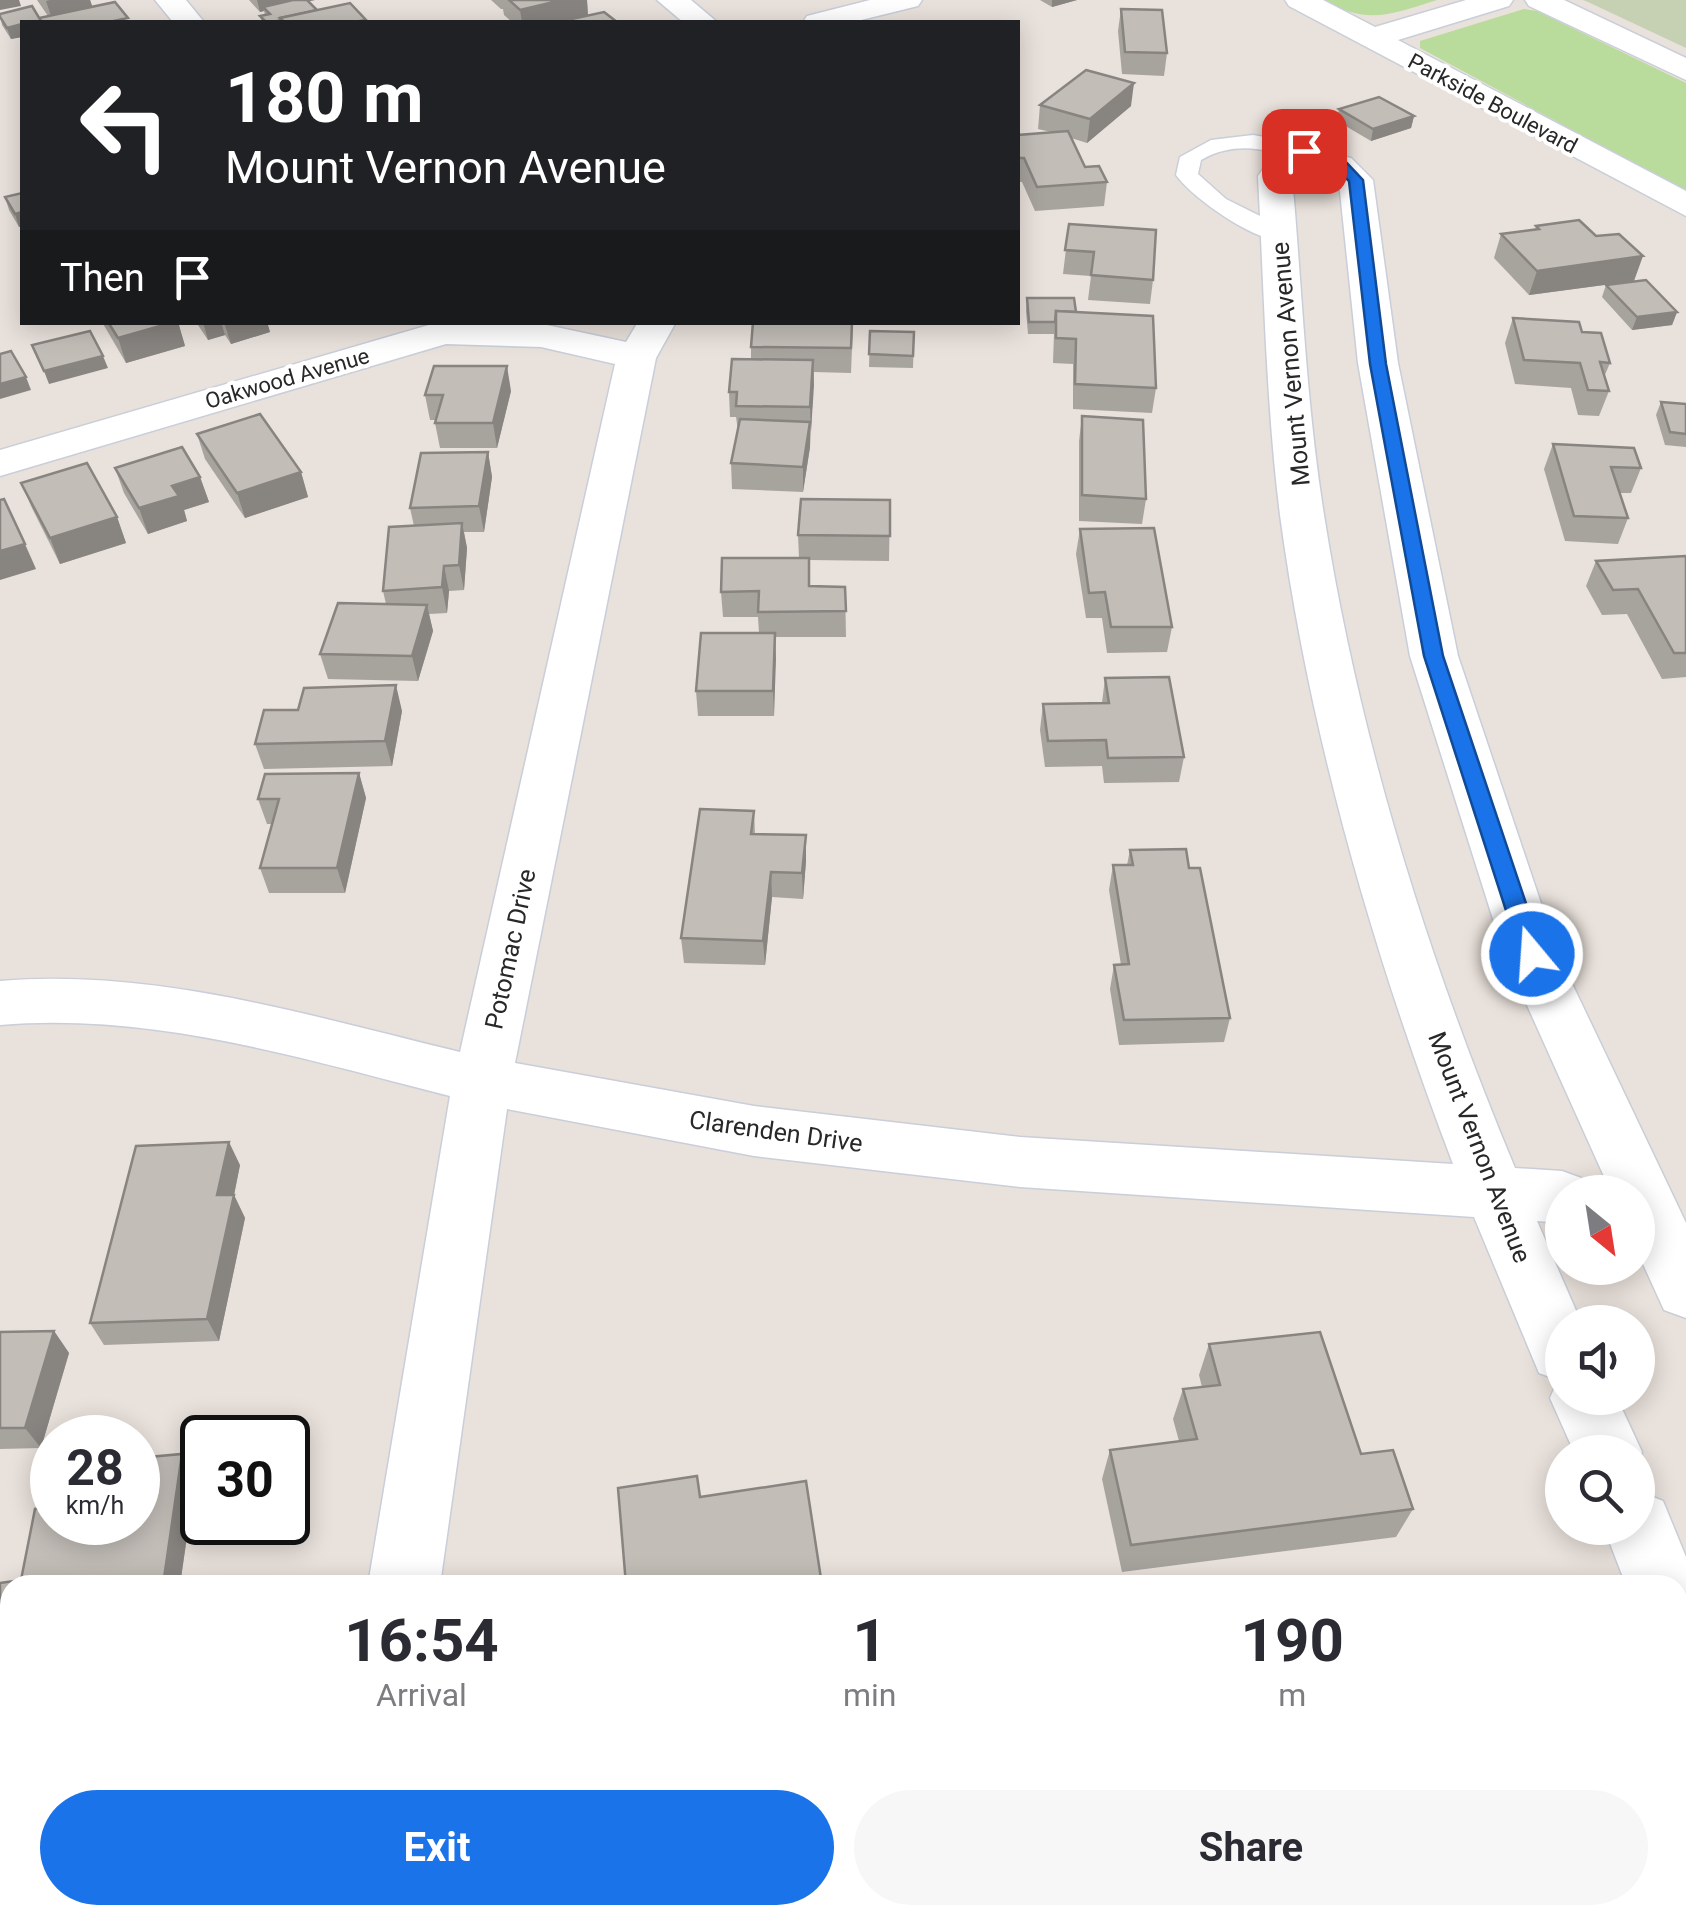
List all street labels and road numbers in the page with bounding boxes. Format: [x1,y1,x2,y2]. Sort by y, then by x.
street label: Parkside Boulevard [1404,48,1582,159]
street label: Mount Vernon Avenue [1265,241,1316,487]
street label: Oakwood Avenue [202,343,372,414]
street label: Potomac Drive [479,866,542,1032]
street label: Mount Vernon Avenue [1422,1028,1537,1267]
street label: Clarenden Drive [687,1105,864,1158]

